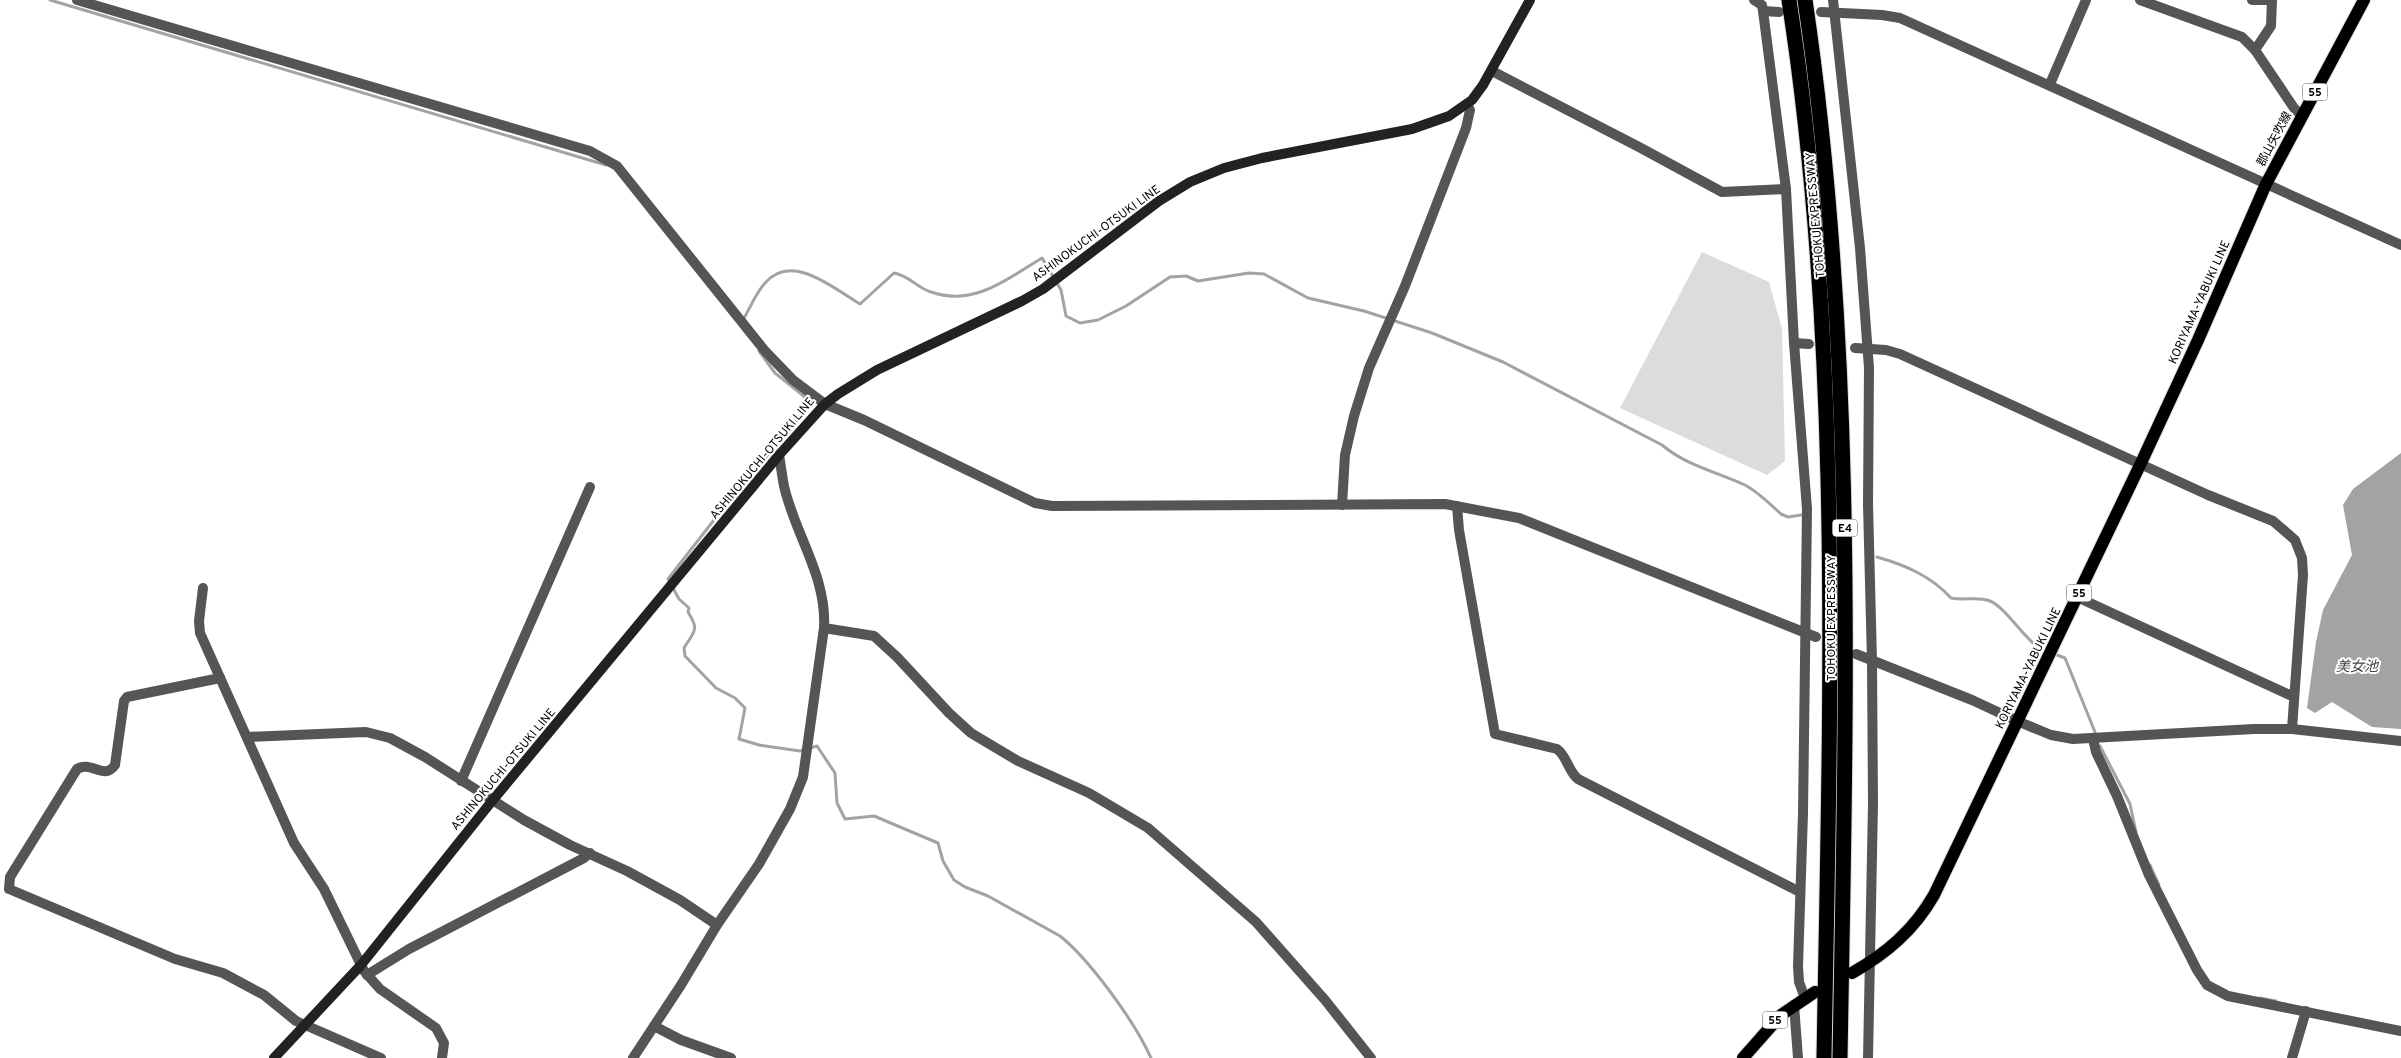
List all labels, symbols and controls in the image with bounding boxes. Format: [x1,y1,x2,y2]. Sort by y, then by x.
road number: 55 [2302,84,2328,100]
street label: 郡山矢吹線 [2254,109,2296,170]
street label: TOHOKU EXPRESSWAY [1802,151,1829,279]
street label: ASHINOKUCHI-OTSUKI LINE [1029,182,1164,286]
street label: KORIYAMA-YABUKI LINE [2165,238,2234,367]
street label: ASHINOKUCHI-OTSUKI LINE [707,394,819,523]
road number: E4 [1832,520,1858,536]
street label: TOHOKU EXPRESSWAY [1824,555,1840,681]
road number: 55 [2066,584,2092,602]
street label: KORIYAMA-YABUKI LINE [1992,605,2065,732]
water label: 美女池 [2336,659,2380,676]
street label: ASHINOKUCHI-OTSUKI LINE [448,705,560,834]
road number: 55 [1762,1012,1788,1028]

